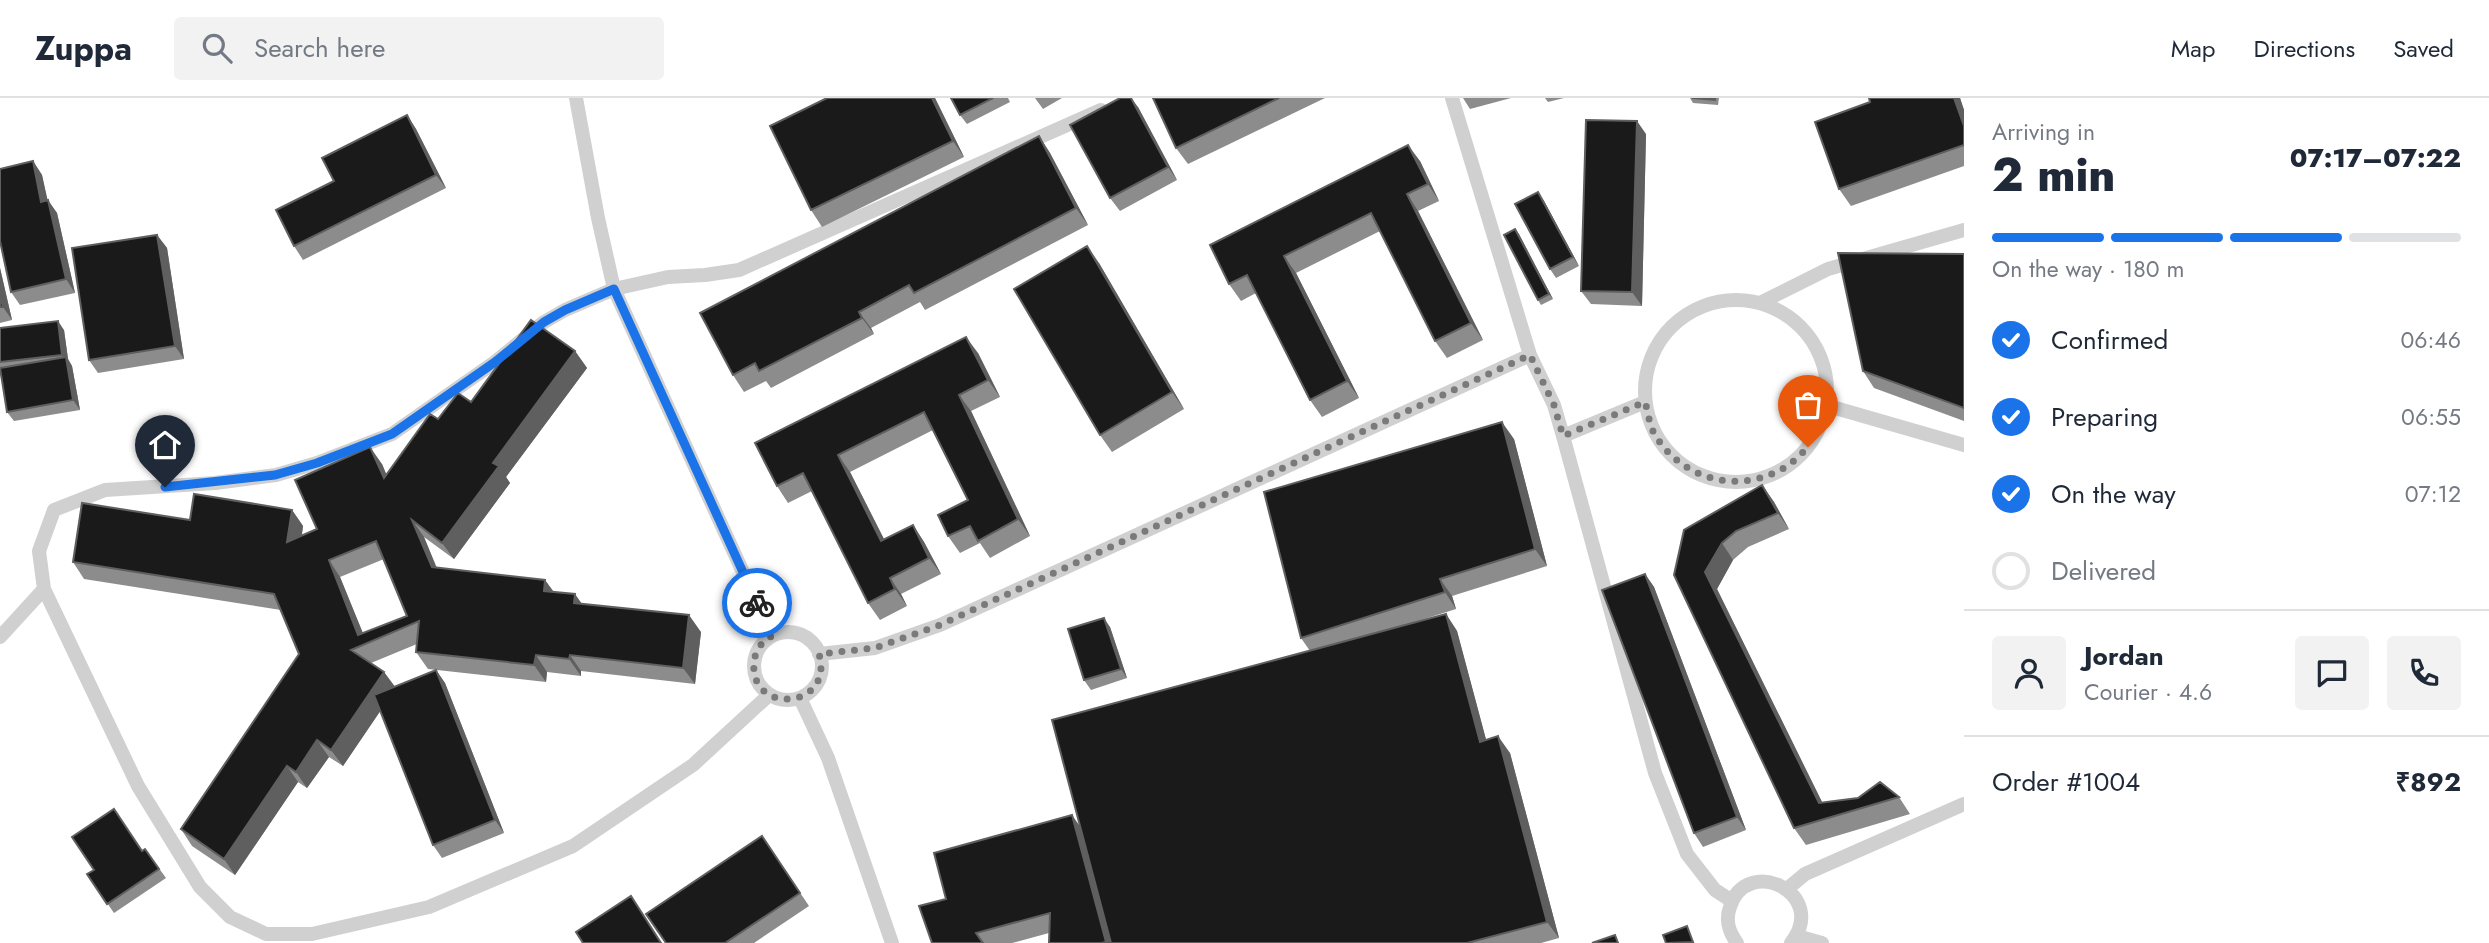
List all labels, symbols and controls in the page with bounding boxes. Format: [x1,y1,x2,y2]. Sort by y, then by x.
search box [174,17,664,80]
text: Zuppa [35,25,132,72]
icon: search [198,29,236,67]
text: Search here [254,29,385,67]
text: Map [2171,31,2216,66]
text: Directions [2254,31,2355,66]
text: Saved [2393,31,2454,66]
text: Arriving in [1992,115,2095,149]
text: 07:17–07:22 [2290,139,2461,177]
text: 2 min [1992,142,2116,208]
text: On the way · 180 m [1992,252,2184,286]
icon: check [1992,321,2030,359]
text: Confirmed [2051,321,2168,359]
text: 06:46 [2400,323,2461,357]
pin [1778,375,1838,447]
icon: bag [1789,386,1827,424]
icon: check [1992,398,2030,436]
text: Preparing [2051,398,2158,436]
text: 06:55 [2401,400,2461,434]
pin [135,415,195,487]
icon: home [146,426,184,464]
icon: check [1992,475,2030,513]
text: On the way [2051,475,2176,513]
text: 07:12 [2405,477,2461,511]
text: Delivered [2051,552,2156,590]
courier [722,568,792,638]
icon: bike [738,584,776,622]
button: person [1992,636,2066,710]
button: chat [2295,636,2369,710]
button: phone [2387,636,2461,710]
text: Jordan [2084,637,2164,675]
text: Courier · 4.6 [2084,675,2212,709]
text: Order #1004 [1992,763,2140,801]
text: ₹892 [2395,763,2461,801]

